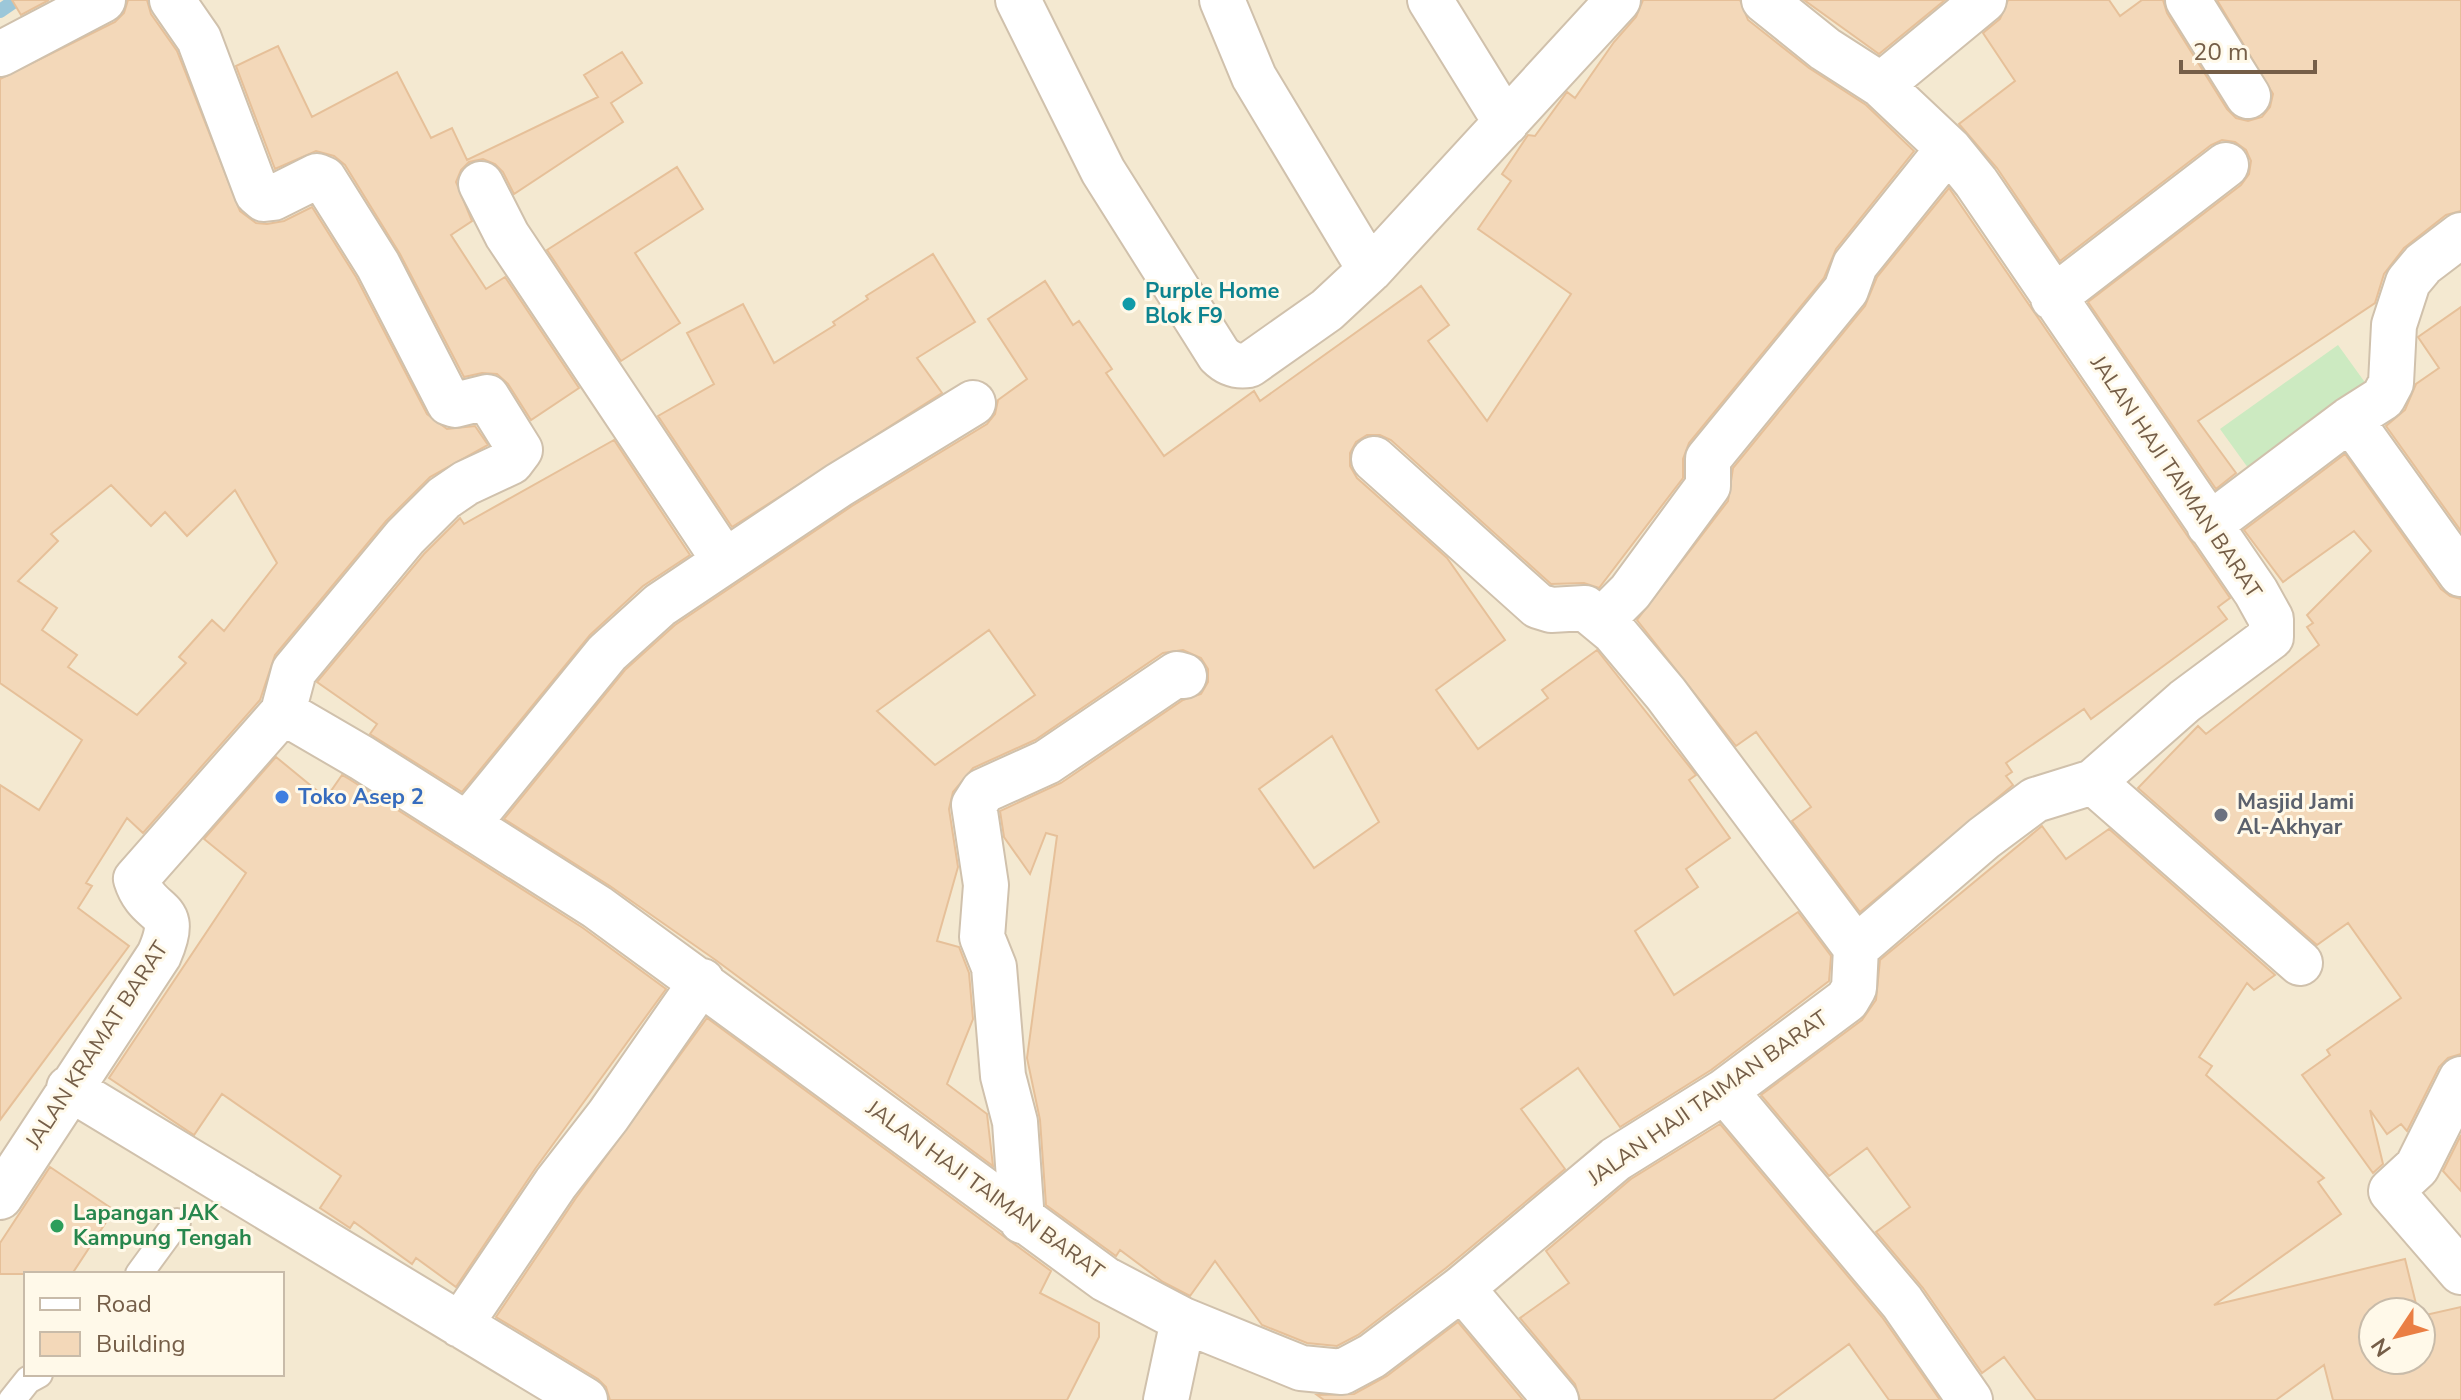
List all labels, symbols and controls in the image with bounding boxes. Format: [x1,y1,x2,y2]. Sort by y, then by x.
scale bar [2181,24,2315,74]
text: 20 m [2193,36,2249,68]
place label: Purple Home Blok F9 [1145,276,1279,331]
marker: Purple Home Blok F9 [1120,295,1138,313]
street label: JALAN HAJI TAIMAN BARAT [2083,349,2269,605]
place label: Toko Asep 2 [298,782,424,812]
place label: Masjid Jami Al-Akhyar [2237,787,2354,842]
marker: Toko Asep 2 [273,788,291,806]
marker: Masjid Jami Al-Akhyar [2212,806,2230,824]
street label: JALAN KRAMAT BARAT [18,935,176,1155]
street label: JALAN HAJI TAIMAN BARAT [1581,1003,1835,1193]
street label: JALAN HAJI TAIMAN BARAT [859,1093,1111,1287]
place label: Lapangan JAK Kampung Tengah [73,1198,252,1253]
marker: Lapangan JAK Kampung Tengah [48,1217,66,1235]
legend [24,1272,284,1376]
text: Road [96,1288,152,1320]
north arrow [2357,1296,2437,1376]
text: Building [96,1328,186,1360]
text: N [2364,1332,2398,1362]

